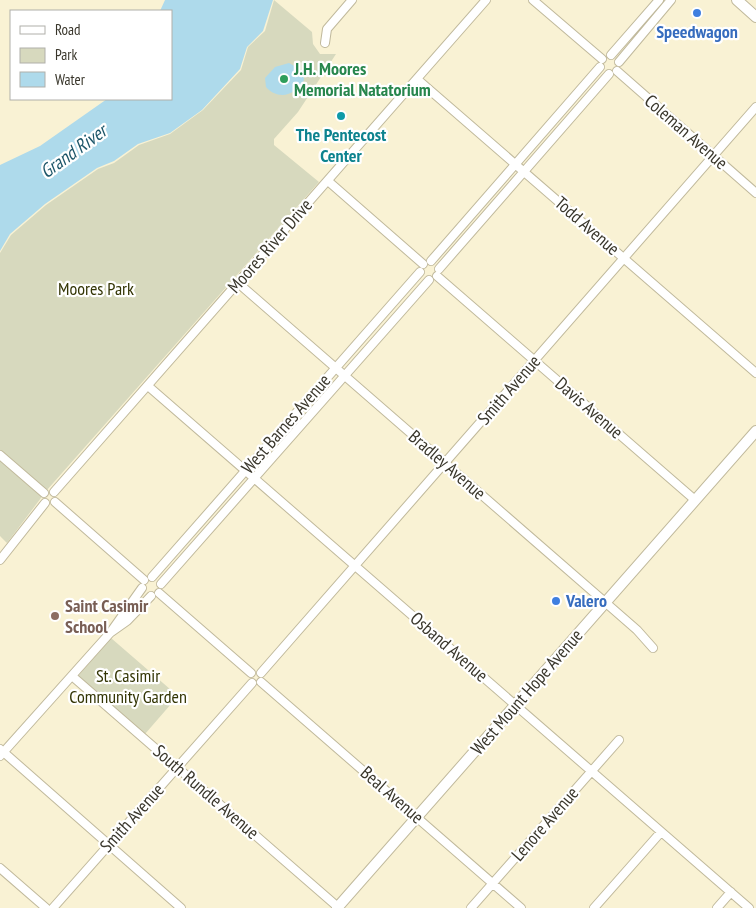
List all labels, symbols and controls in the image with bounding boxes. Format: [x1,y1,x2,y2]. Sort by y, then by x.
marker: Speedwagon [691,7,703,19]
legend [10,10,172,100]
text: Road [55,20,81,39]
place label: Speedwagon [656,20,738,43]
text: Park [55,45,77,64]
place label: J.H. Moores Memorial Natatorium [293,57,431,101]
text: Water [55,70,86,89]
marker: J.H. Moores Memorial Natatorium [278,73,290,85]
street label: Coleman Avenue [640,89,733,174]
marker: The Pentecost Center [335,110,347,122]
water label: Grand River [35,117,113,183]
place label: The Pentecost Center [296,123,387,167]
street label: Todd Avenue [550,191,624,260]
street label: Moores River Drive [222,194,317,298]
park label: Moores Park [58,277,134,300]
street label: Smith Avenue [472,350,545,429]
street label: West Barnes Avenue [236,369,335,478]
street label: Davis Avenue [551,372,628,443]
street label: Bradley Avenue [404,425,491,504]
place label: Valero [565,589,607,612]
place label: Saint Casimir School [65,594,149,638]
marker: Valero [550,595,562,607]
street label: Osband Avenue [406,607,493,687]
marker: Saint Casimir School [49,610,61,622]
street label: West Mount Hope Avenue [466,624,587,759]
park label: St. Casimir Community Garden [69,664,187,708]
street label: South Rundle Avenue [149,739,264,844]
street label: Beal Avenue [356,761,429,828]
street label: Smith Avenue [95,778,169,857]
street label: Lenore Avenue [506,782,583,866]

